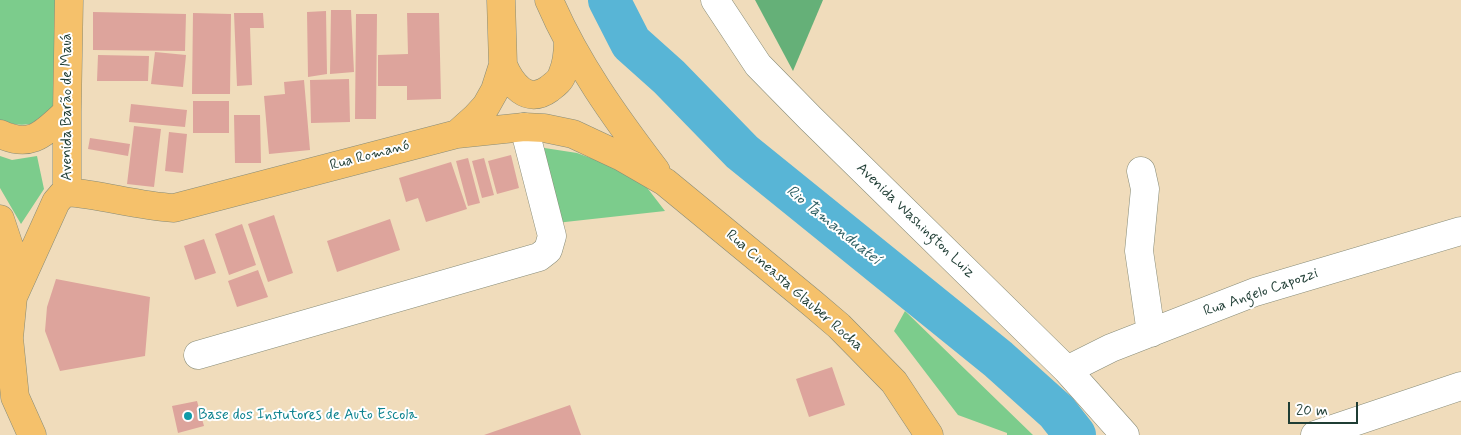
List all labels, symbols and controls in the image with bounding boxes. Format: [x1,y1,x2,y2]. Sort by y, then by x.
street label: Avenida Barão de Mauá [59,33,77,181]
street label: Rua Romanó [328,137,412,175]
street label: Avenida Washington Luiz [852,160,978,282]
water label: Rio Tamanduateí [782,182,884,270]
street label: Rua Cineasta Glauber Rocha [722,227,866,355]
street label: Rua Angelo Capozzi [1201,265,1321,321]
scale bar [1291,392,1361,424]
text: 20 m [1296,401,1328,421]
place label: Base dos Instutores de Auto Escola [198,407,417,425]
marker: Base dos Instutores de Auto Escola [182,410,194,422]

